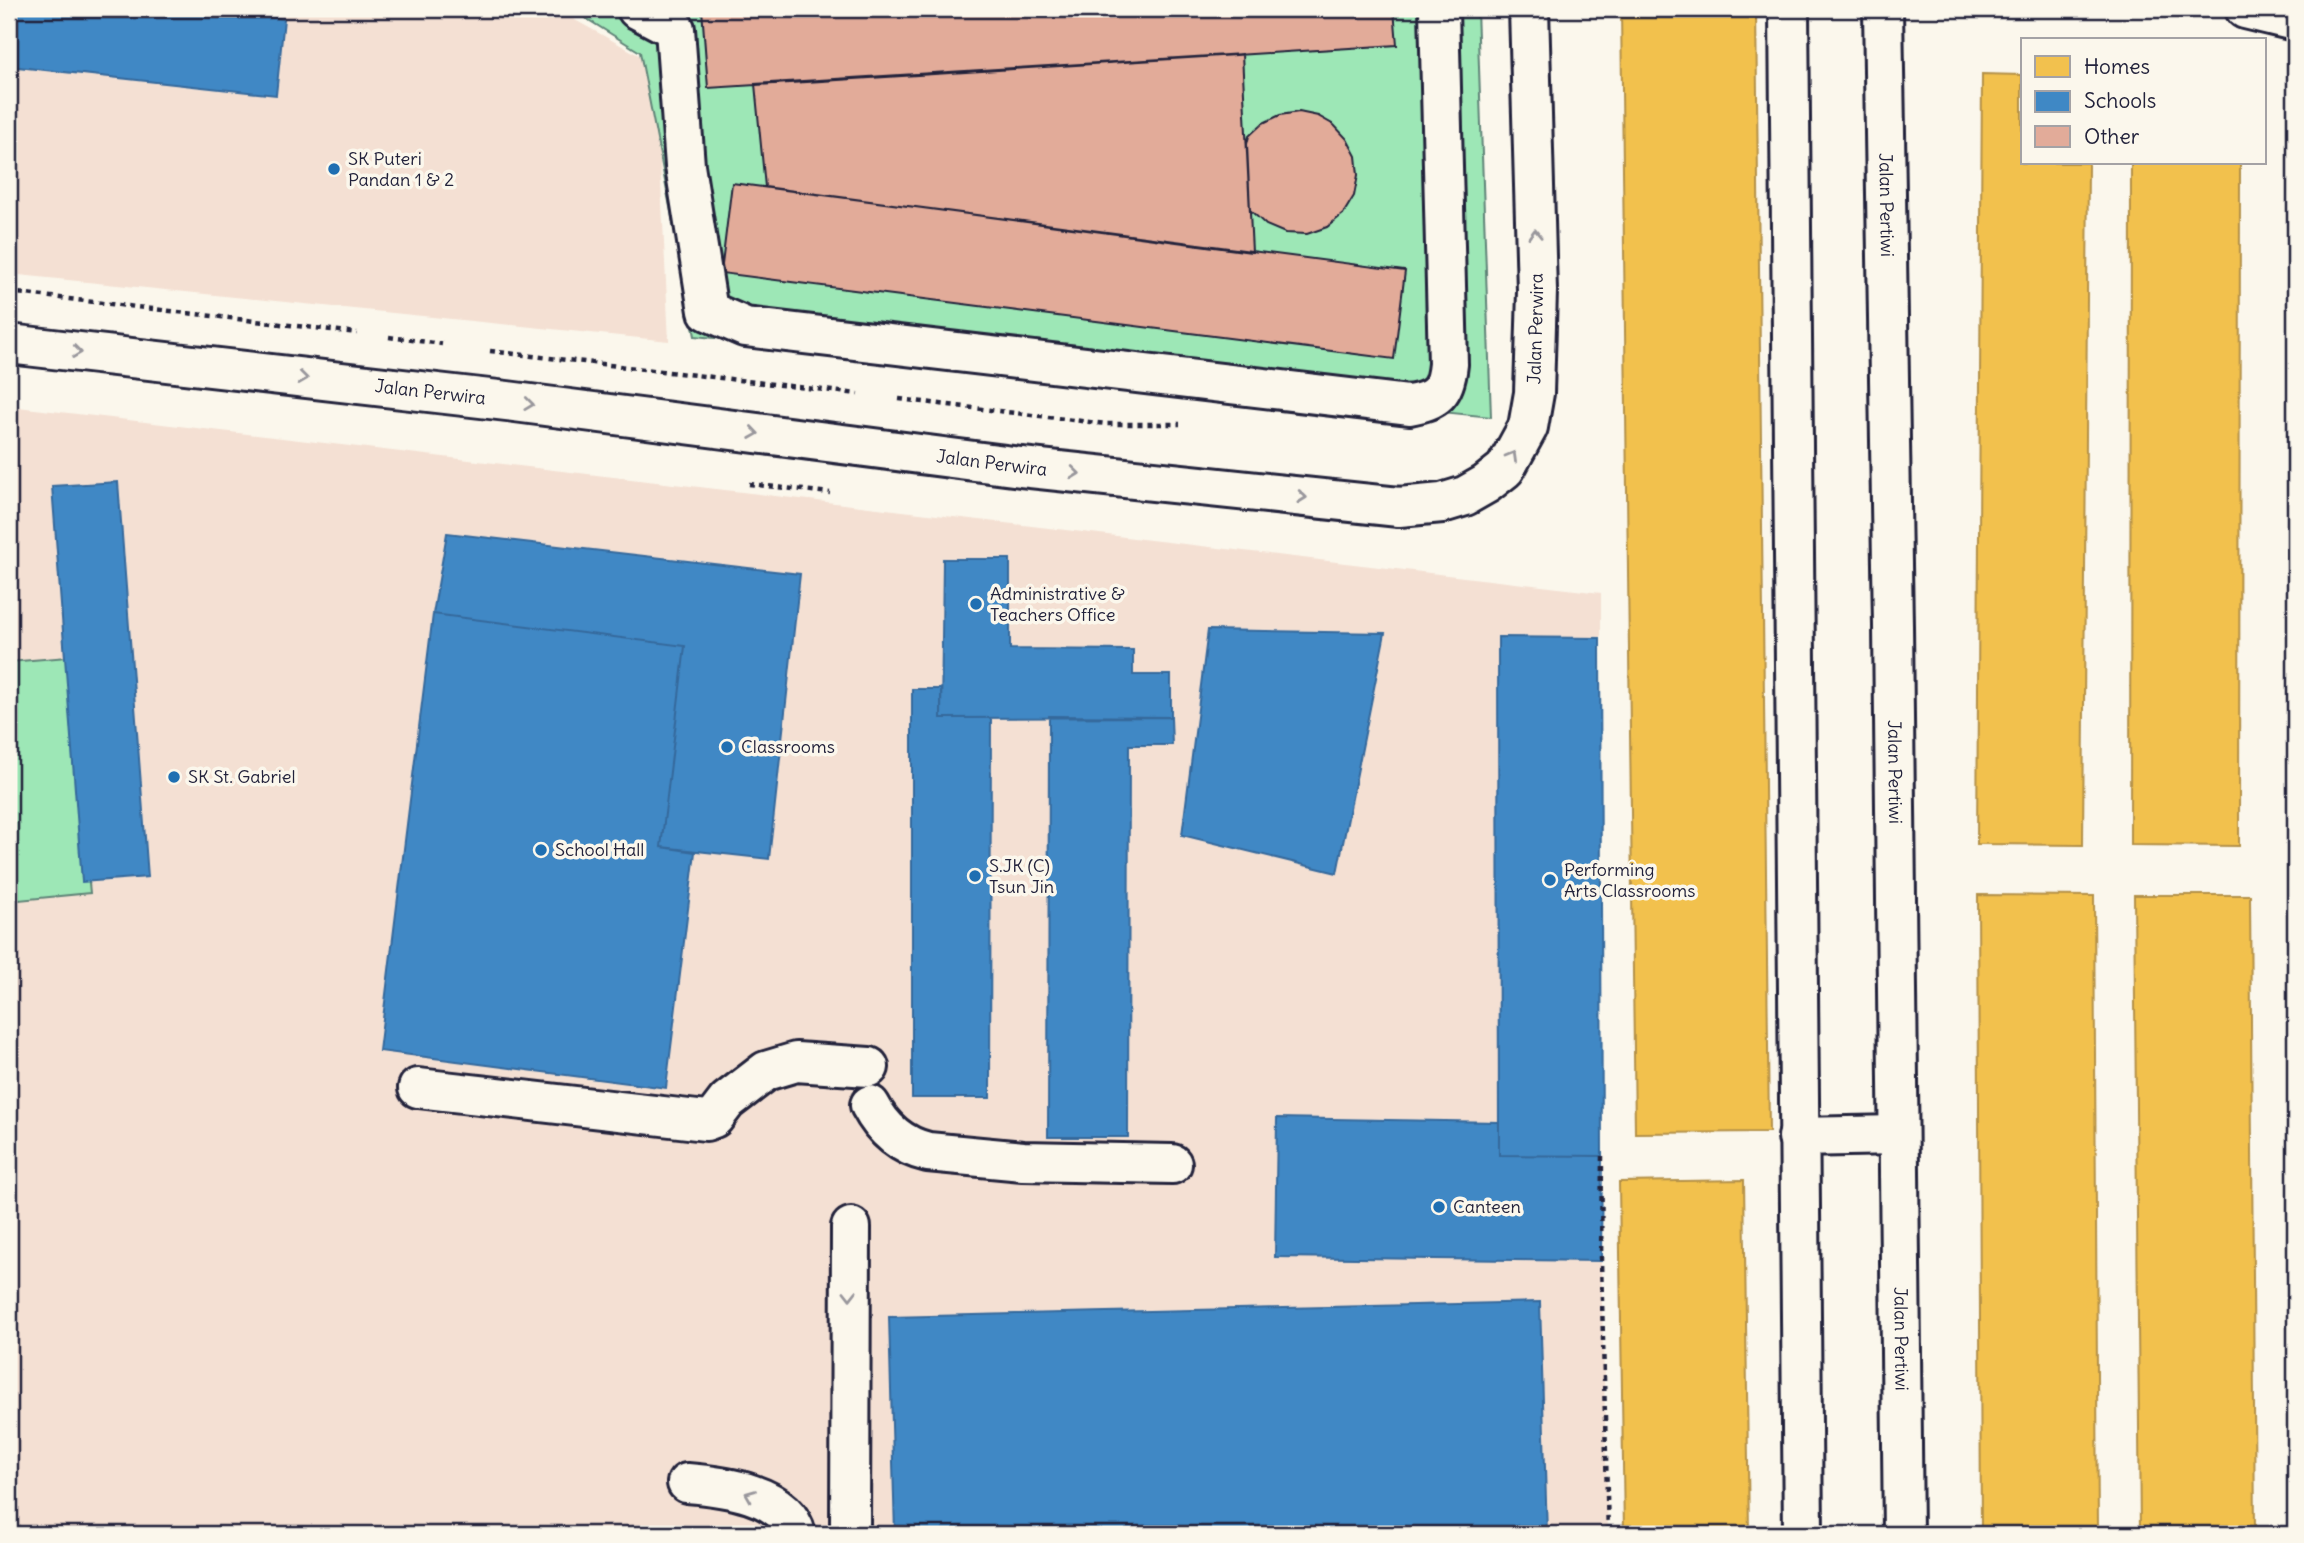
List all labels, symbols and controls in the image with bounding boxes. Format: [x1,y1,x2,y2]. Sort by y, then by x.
legend [2021,38,2266,164]
text: Homes [2084,53,2150,80]
text: Schools [2084,87,2156,114]
text: Other [2084,123,2140,150]
place label: SK Puteri Pandan 1 & 2 [348,147,454,191]
street label: Jalan Pertiwi [1874,153,1899,257]
marker: SK Puteri Pandan 1 & 2 [326,161,342,177]
one-way arrow [1528,228,1543,239]
street label: Jalan Perwira [1522,273,1548,385]
one-way arrow [71,344,82,359]
one-way arrow [297,370,308,385]
street label: Jalan Perwira [374,374,487,409]
one-way arrow [523,396,534,411]
one-way arrow [748,426,760,441]
street label: Jalan Perwira [935,444,1048,481]
one-way arrow [1504,451,1517,464]
one-way arrow [1070,465,1081,480]
one-way arrow [1296,489,1307,504]
place label: Administrative & Teachers Office [990,582,1125,626]
marker: Administrative & Teachers Office [968,596,984,612]
street label: Jalan Pertiwi [1883,720,1907,824]
place label: Classrooms [741,735,835,758]
marker: Classrooms [719,739,735,755]
place label: SK St. Gabriel [188,765,296,788]
marker: SK St. Gabriel [166,769,182,785]
place label: School Hall [555,838,644,861]
marker: School Hall [533,842,549,858]
place label: S.JK (C) Tsun Jin [989,854,1054,898]
place label: Performing Arts Classrooms [1564,858,1695,902]
marker: S.JK (C) Tsun Jin [967,868,983,884]
marker: Performing Arts Classrooms [1542,872,1558,888]
place label: Canteen [1453,1195,1521,1218]
marker: Canteen [1431,1199,1447,1215]
street label: Jalan Pertiwi [1889,1287,1913,1391]
one-way arrow [842,1290,858,1301]
one-way arrow [744,1489,756,1503]

